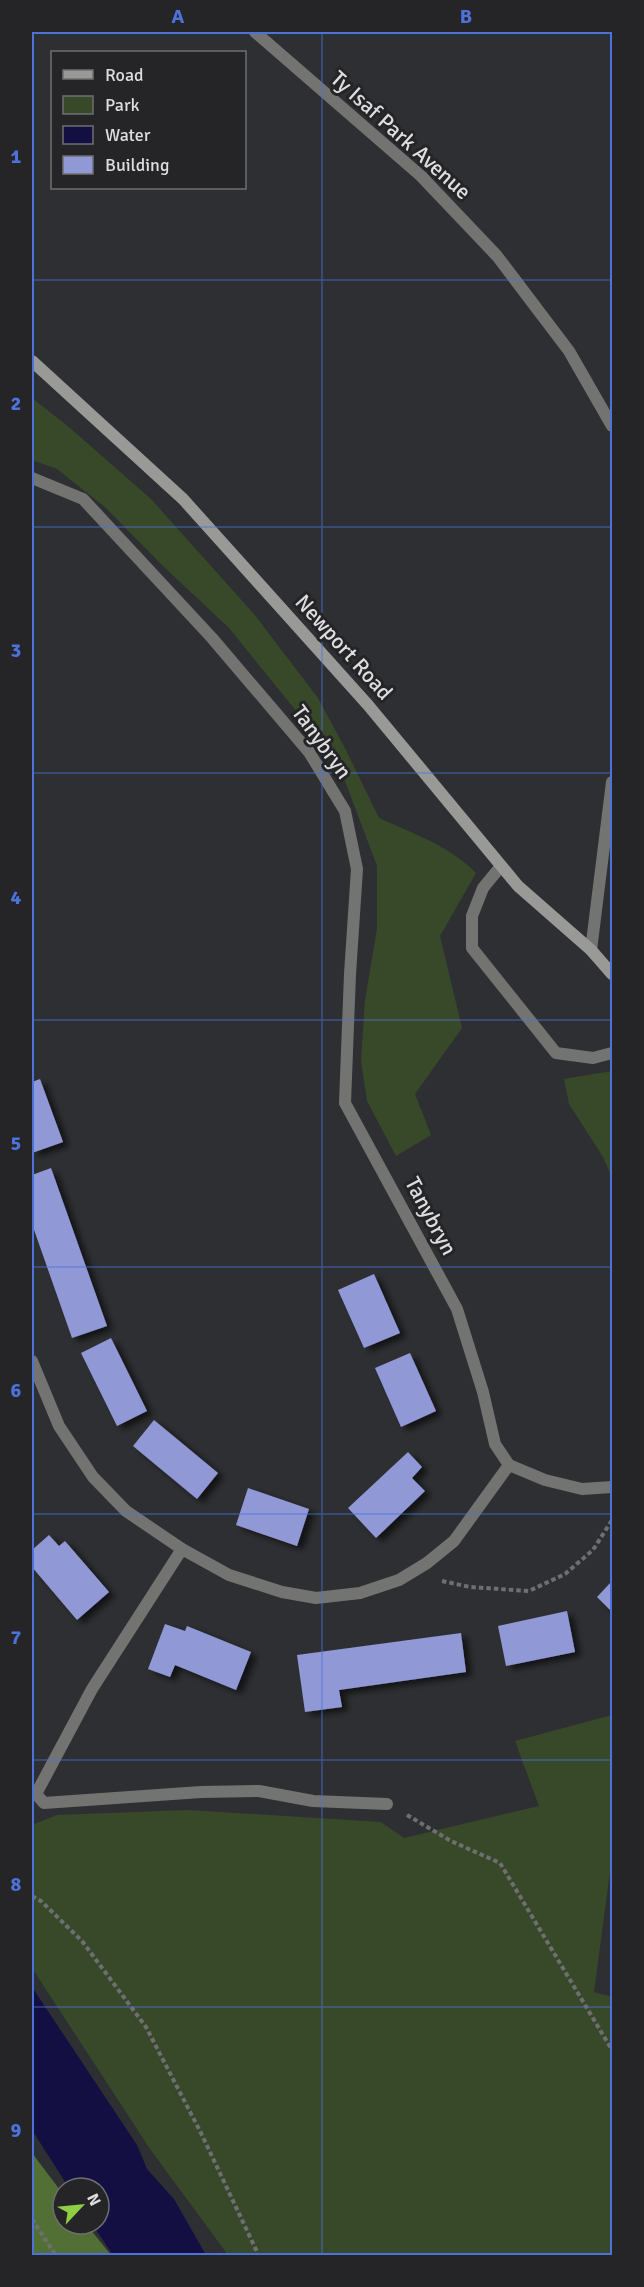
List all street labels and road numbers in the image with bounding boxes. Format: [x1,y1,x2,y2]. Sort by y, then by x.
street label: Ty Isaf Park Avenue [325,65,477,205]
street label: Newport Road [290,589,398,705]
street label: Tanybryn [286,700,358,784]
street label: Tanybryn [399,1172,463,1260]

